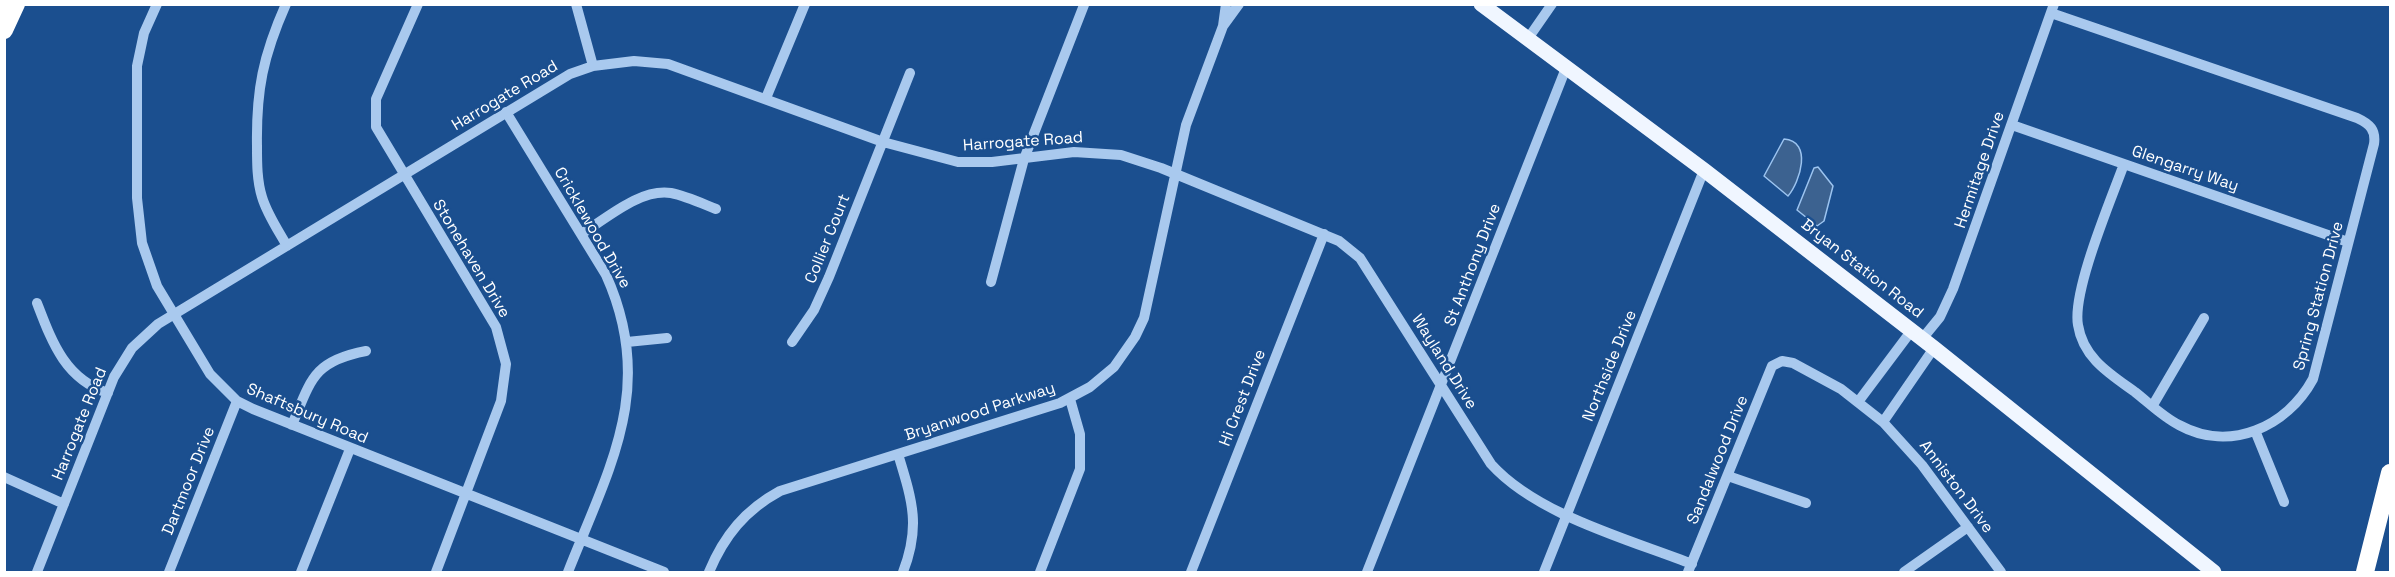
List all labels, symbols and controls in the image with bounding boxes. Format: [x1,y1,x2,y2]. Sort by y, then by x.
street label: Harrogate Road [449,57,561,135]
street label: Hermitage Drive [1951,109,2009,231]
street label: Harrogate Road [962,128,1084,156]
street label: Glengarry Way [2129,142,2241,196]
street label: Cricklewood Drive [549,164,635,292]
street label: Collier Court [801,191,855,287]
street label: Stonehaven Drive [428,196,514,322]
street label: St Anthony Drive [1441,201,1505,329]
street label: Bryan Station Road [1797,215,1927,323]
street label: Spring Station Drive [2290,219,2348,373]
street label: Northside Drive [1579,308,1641,424]
street label: Wayland Drive [1407,311,1481,413]
street label: Hi Crest Drive [1216,347,1270,449]
street label: Harrogate Road [49,365,111,483]
street label: Bryanwood Parkway [902,379,1058,445]
street label: Shaftsbury Road [243,380,371,448]
street label: Sandalwood Drive [1683,393,1753,527]
street label: Dartmoor Drive [159,424,219,538]
street label: Anniston Drive [1915,437,1997,537]

